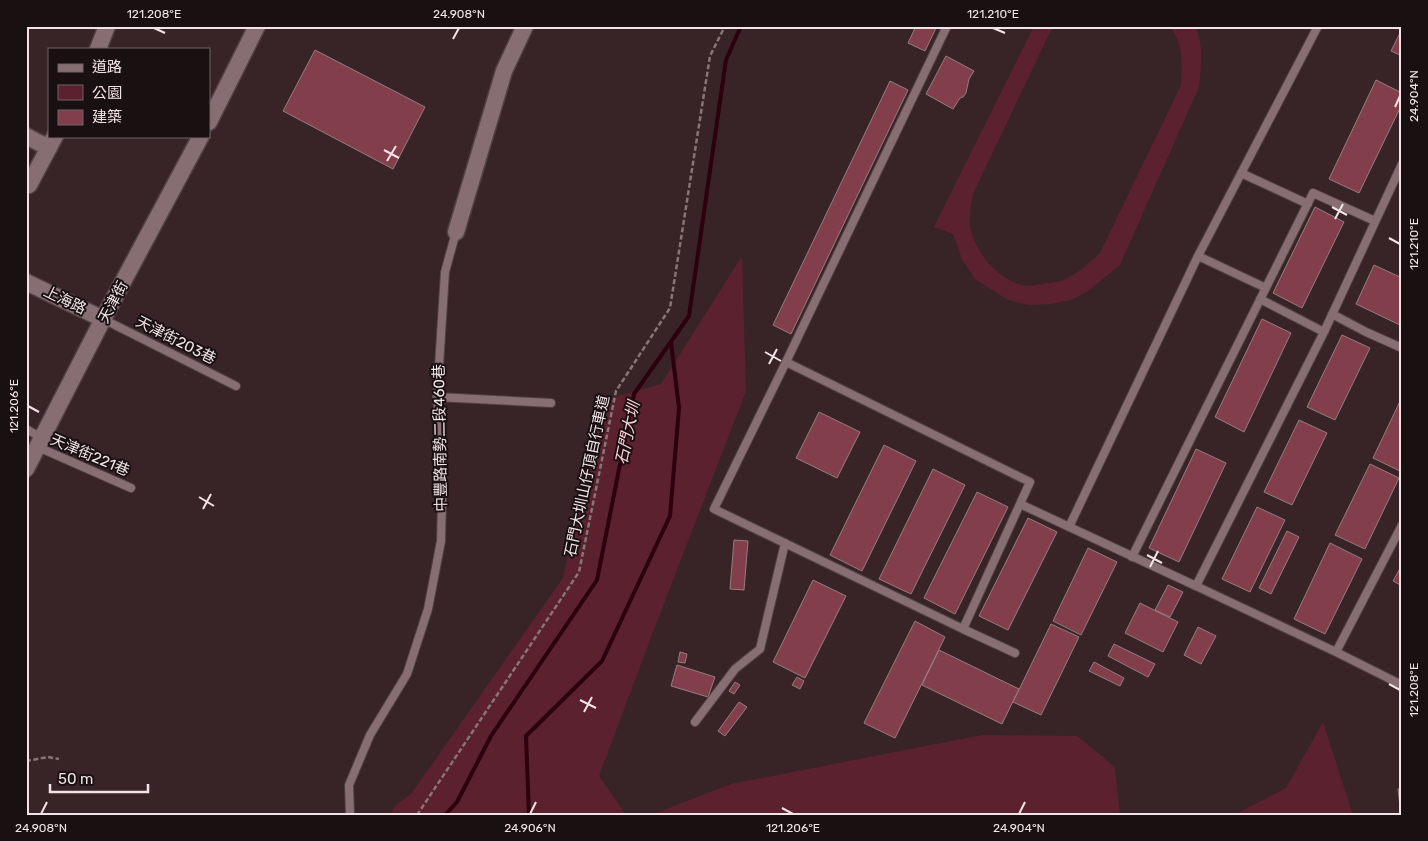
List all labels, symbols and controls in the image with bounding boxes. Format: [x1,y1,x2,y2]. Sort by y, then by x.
text: 121.208°E [127,7,181,21]
text: 24.908°N [433,7,485,21]
text: 121.210°E [967,7,1019,21]
legend [48,48,210,138]
text: 道路 [92,58,122,76]
text: 24.904°N [1407,70,1421,122]
text: 公園 [92,84,122,102]
text: 建築 [92,108,122,126]
text: 121.210°E [1407,218,1421,270]
street label: 天津街 [94,278,132,326]
street label: 上海路 [41,282,89,318]
street label: 天津街203巷 [133,312,219,368]
street label: 中豐路南勢二段460巷 [430,364,450,512]
text: 121.206°E [7,379,21,433]
street label: 石門大圳山仔頂自行車道 [561,393,613,559]
water label: 石門大圳 [612,398,644,466]
street label: 天津街221巷 [48,430,132,480]
text: 121.208°E [1407,663,1421,717]
scale bar [50,761,148,793]
text: 50 m [58,770,93,788]
text: 24.908°N [15,821,67,835]
text: 24.906°N [504,821,556,835]
text: 121.206°E [766,821,820,835]
text: 24.904°N [993,821,1045,835]

